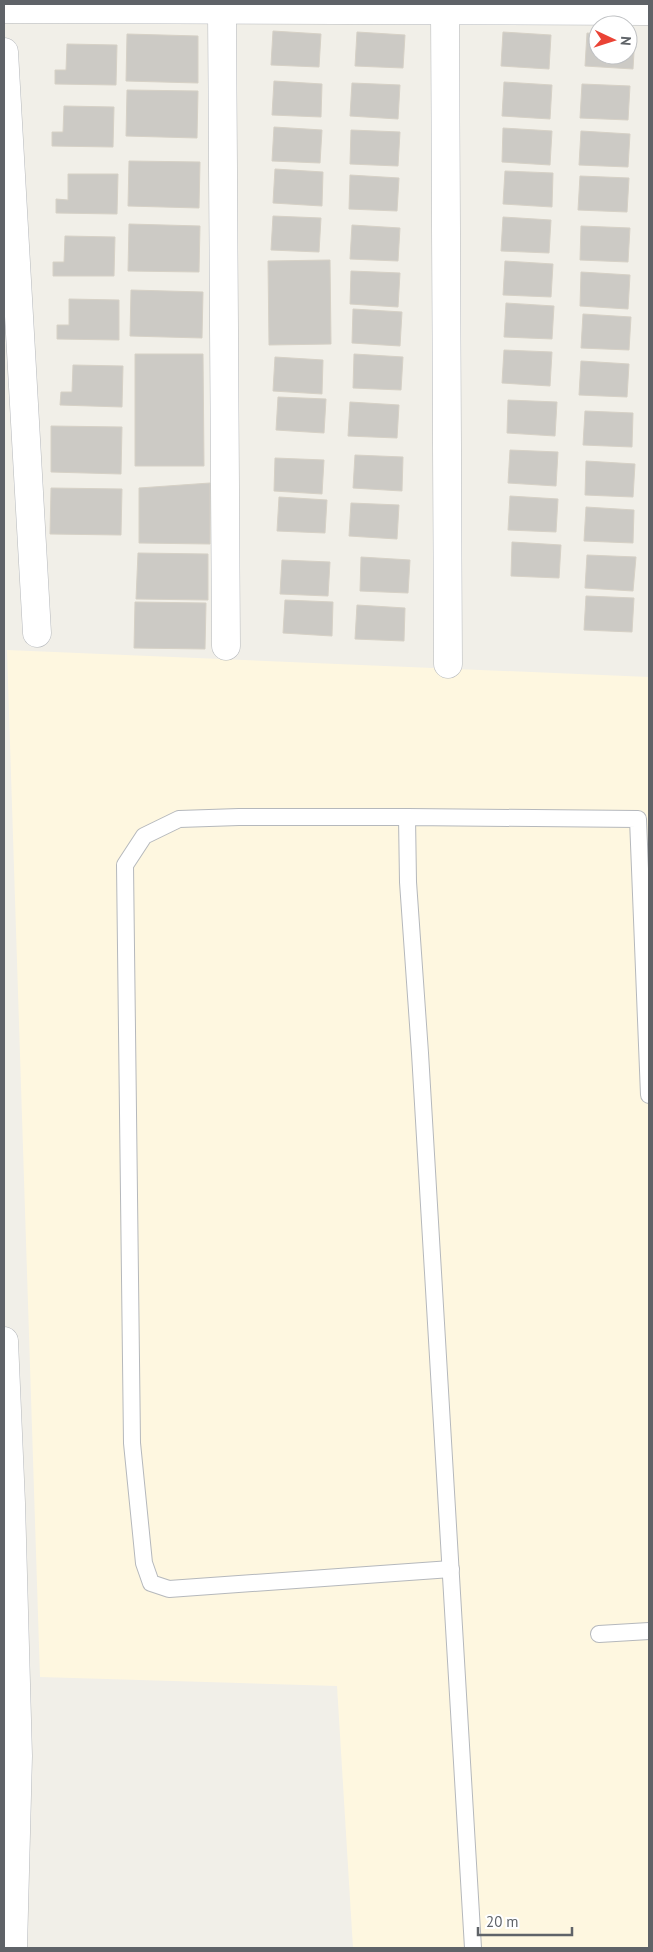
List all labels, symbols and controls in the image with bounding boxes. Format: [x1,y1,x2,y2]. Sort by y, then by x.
north arrow [588,15,638,65]
text: N [617,36,635,46]
scale bar [478,1904,572,1936]
text: 20 m [486,1912,519,1931]

